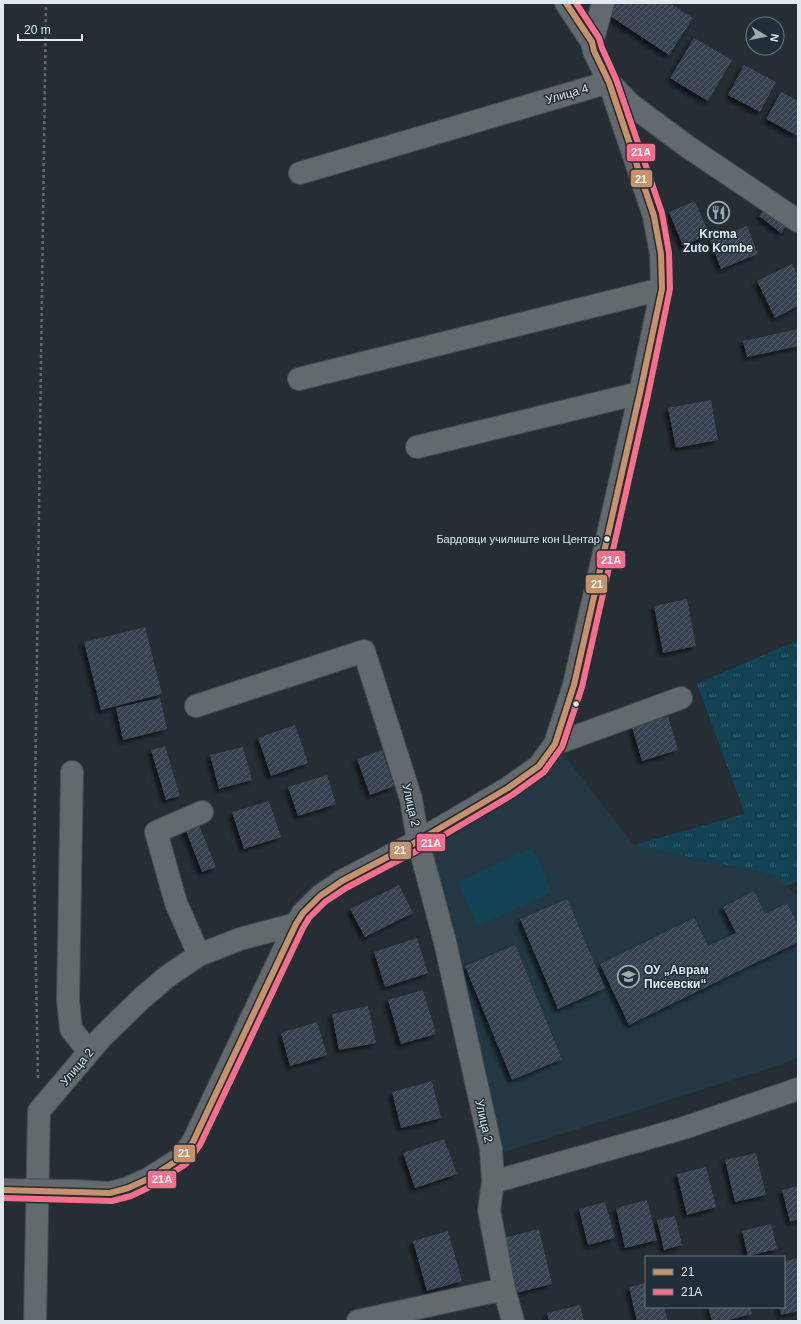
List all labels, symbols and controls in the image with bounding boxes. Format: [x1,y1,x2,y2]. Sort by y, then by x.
scale bar [18,16,82,42]
north arrow [745,16,785,56]
text: 20 m [24,23,51,37]
text: N [768,33,781,43]
street label: Улица 4 [544,81,590,107]
line badge: 21A [626,143,656,162]
text: 21A [631,146,651,158]
line badge: 21 [630,169,653,188]
text: 21 [635,173,647,185]
restaurant icon: Krcma Zuto Kombe [705,200,731,226]
place label: Krcma Zuto Kombe [683,227,753,255]
place label: Бардовци училиште кон Центар [436,533,600,545]
marker: Бардовци училиште кон Центар [602,534,612,544]
line badge: 21A [596,550,626,569]
text: 21A [601,554,621,566]
line badge: 21 [585,574,608,594]
text: 21 [591,578,603,590]
unlabelled marker [571,699,581,709]
street label: Улица 2 [399,782,423,828]
line badge: 21A [416,833,446,852]
text: 21A [421,837,441,849]
line badge: 21 [389,841,412,860]
text: 21 [394,844,406,856]
place label: ОУ „Аврам Писевски“ [644,963,709,991]
school or university icon: ОУ „Аврам Писевски“ [616,964,642,990]
street label: Улица 2 [57,1045,97,1088]
street label: Улица 2 [472,1098,496,1144]
line badge: 21 [173,1144,196,1163]
text: 21 [178,1147,190,1159]
line badge: 21A [147,1170,177,1189]
text: 21A [152,1173,172,1185]
legend [645,1256,785,1308]
text: 21 [681,1265,695,1279]
text: 21A [681,1285,702,1299]

